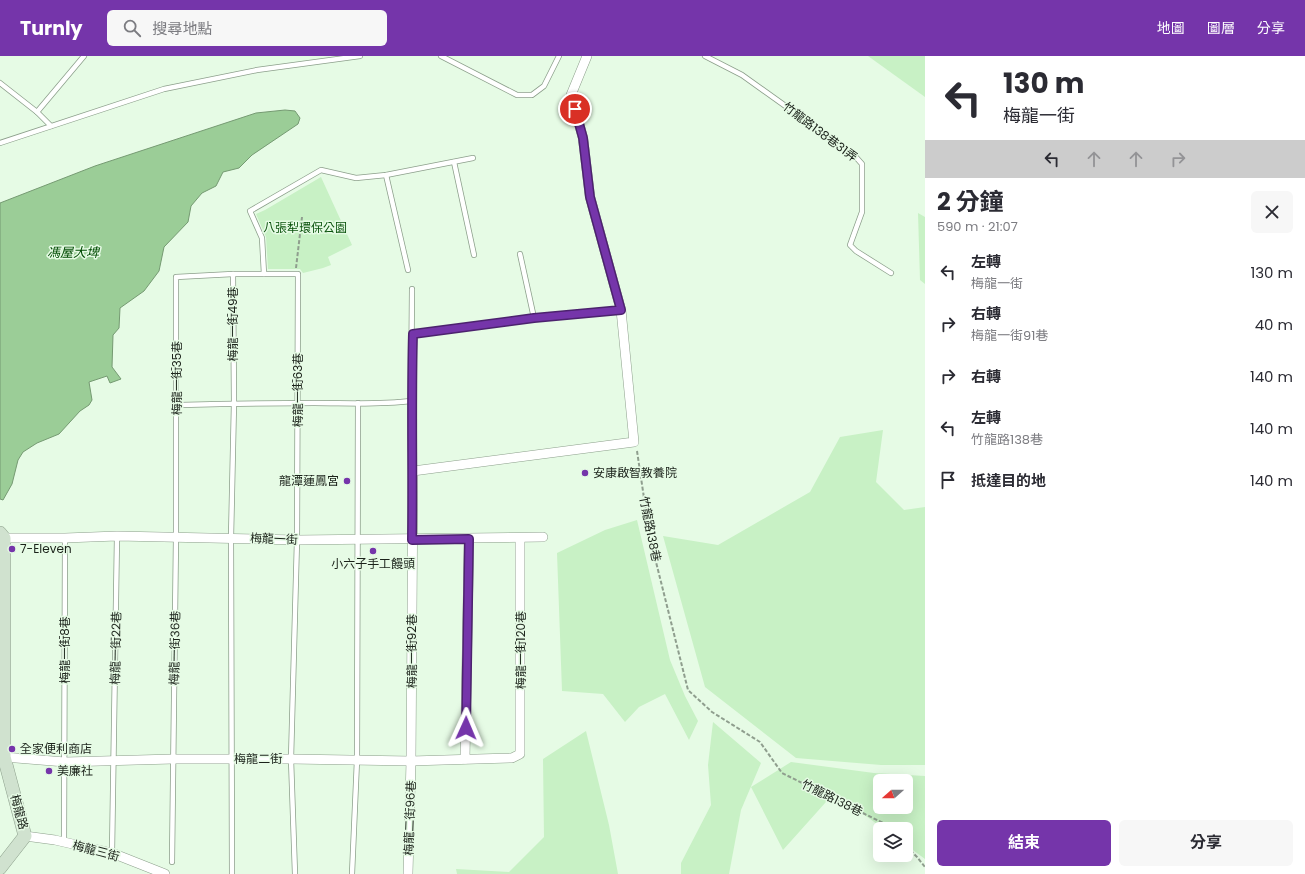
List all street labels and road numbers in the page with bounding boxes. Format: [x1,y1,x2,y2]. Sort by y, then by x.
street label: 竹龍路138巷31弄 [779,98,861,165]
street label: 梅龍一街49巷 [224,286,241,362]
street label: 梅龍一街35巷 [168,341,185,415]
street label: 梅龍一街63巷 [289,353,306,427]
street label: 竹龍路138巷 [636,495,665,563]
street label: 梅龍一街 [250,529,298,548]
street label: 梅龍一街36巷 [165,610,184,685]
street label: 梅龍一街22巷 [106,611,125,685]
street label: 梅龍一街120巷 [512,611,529,689]
street label: 梅龍一街92巷 [403,614,420,688]
street label: 梅龍一街8巷 [56,616,73,684]
street label: 梅龍二街 [234,750,282,767]
street label: 竹龍路138巷 [799,775,866,820]
street label: 梅龍二街96巷 [400,780,419,856]
street label: 梅龍路 [7,792,32,831]
street label: 梅龍三街 [71,836,122,865]

